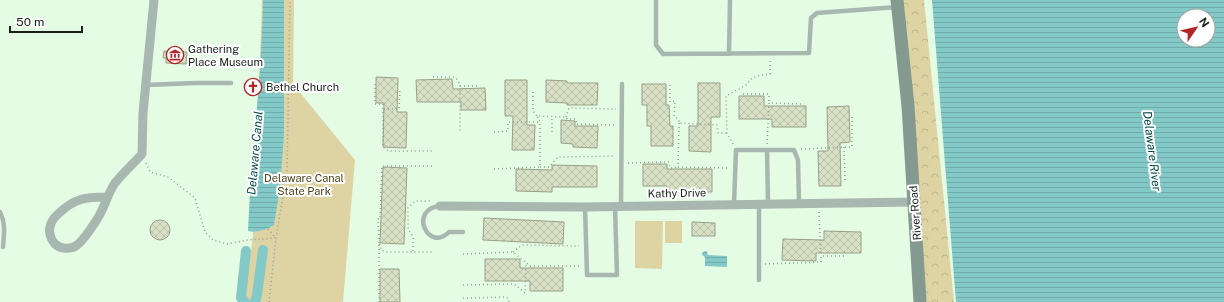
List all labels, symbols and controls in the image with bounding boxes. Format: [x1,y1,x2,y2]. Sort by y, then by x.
scale bar [10,8,82,34]
north arrow [1176,8,1216,48]
text: 50 m [16,15,44,29]
text: N [1197,15,1212,29]
place label: Gathering Place Museum [188,43,263,68]
museum icon: Gathering Place Museum [165,45,185,65]
church icon: Bethel Church [243,77,263,97]
place label: Bethel Church [266,81,339,93]
water label: Delaware Canal [244,110,266,196]
water label: Delaware River [1140,110,1164,192]
park label: Delaware Canal State Park [264,172,344,197]
street label: River Road [907,185,923,241]
street label: Kathy Drive [648,186,706,200]

